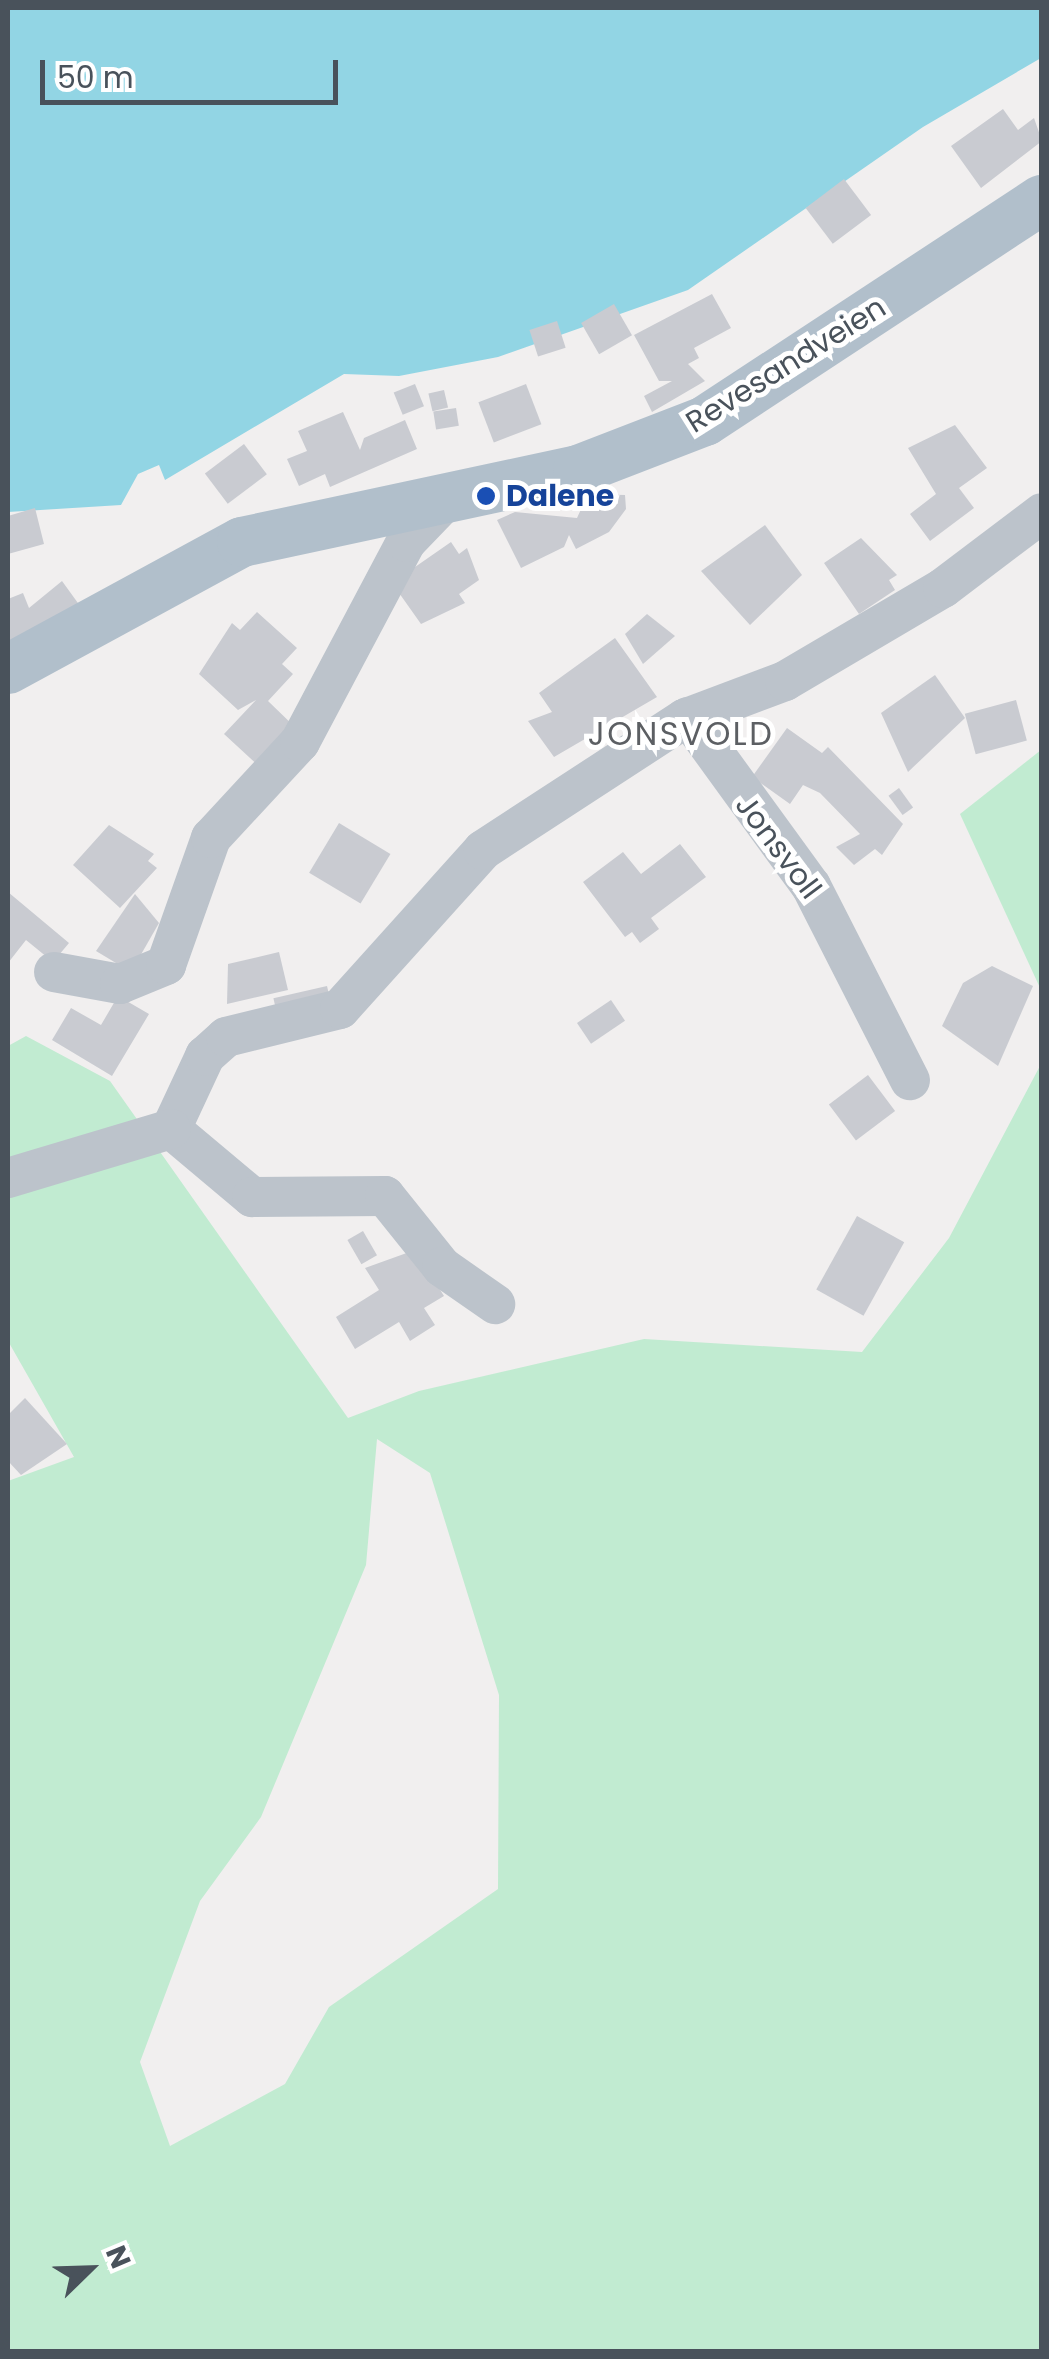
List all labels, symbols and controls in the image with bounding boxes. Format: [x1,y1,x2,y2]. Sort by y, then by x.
scale bar [45,40,342,102]
text: 50 m [57,56,134,99]
street label: Revesandveien [680,289,892,441]
place label: Dalene [506,478,614,514]
marker: Dalene [475,485,497,507]
district label: JONSVOLD [588,715,774,753]
street label: Jonsvoll [727,788,829,906]
north arrow [40,2219,140,2319]
text: N [96,2240,140,2274]

